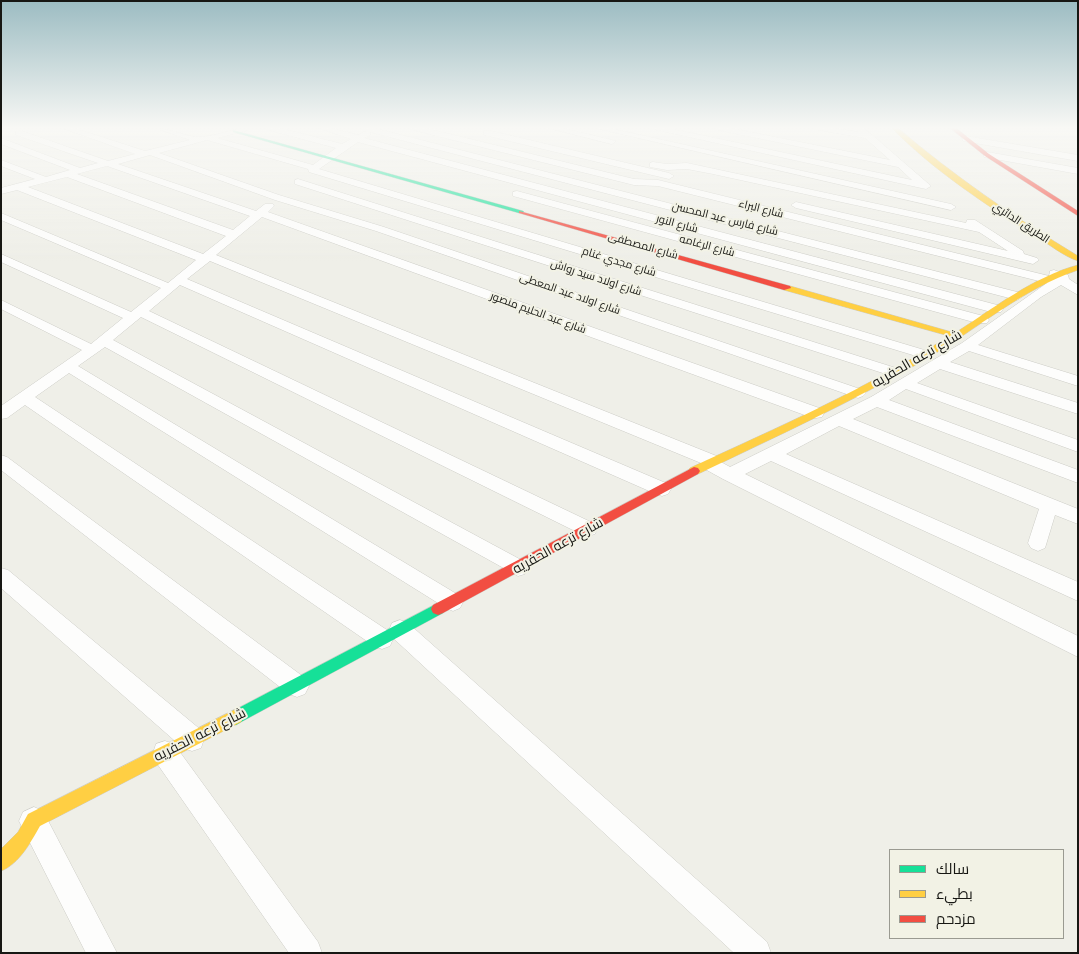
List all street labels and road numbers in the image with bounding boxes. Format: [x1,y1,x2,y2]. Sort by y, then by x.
street label: شارع البراء [737,197,785,221]
street label: شارع فارس عبد المحسن [671,199,779,239]
street label: الطريق الدائري [990,200,1052,246]
street label: شارع النور [655,212,699,236]
street label: شارع المصطفى [607,230,679,262]
street label: شارع الرغامه [678,232,736,260]
street label: شارع مجدي غنام [580,245,658,279]
street label: شارع اولاد سيد رواش [549,257,643,299]
street label: شارع اولاد عبد المعطى [518,271,622,317]
street label: شارع عبد الحليم منصور [488,289,588,337]
street label: شارع ترعه الحفريه [869,326,965,392]
street label: شارع ترعه الحفريه [510,514,606,578]
street label: شارع ترعه الحفريه [151,705,249,765]

